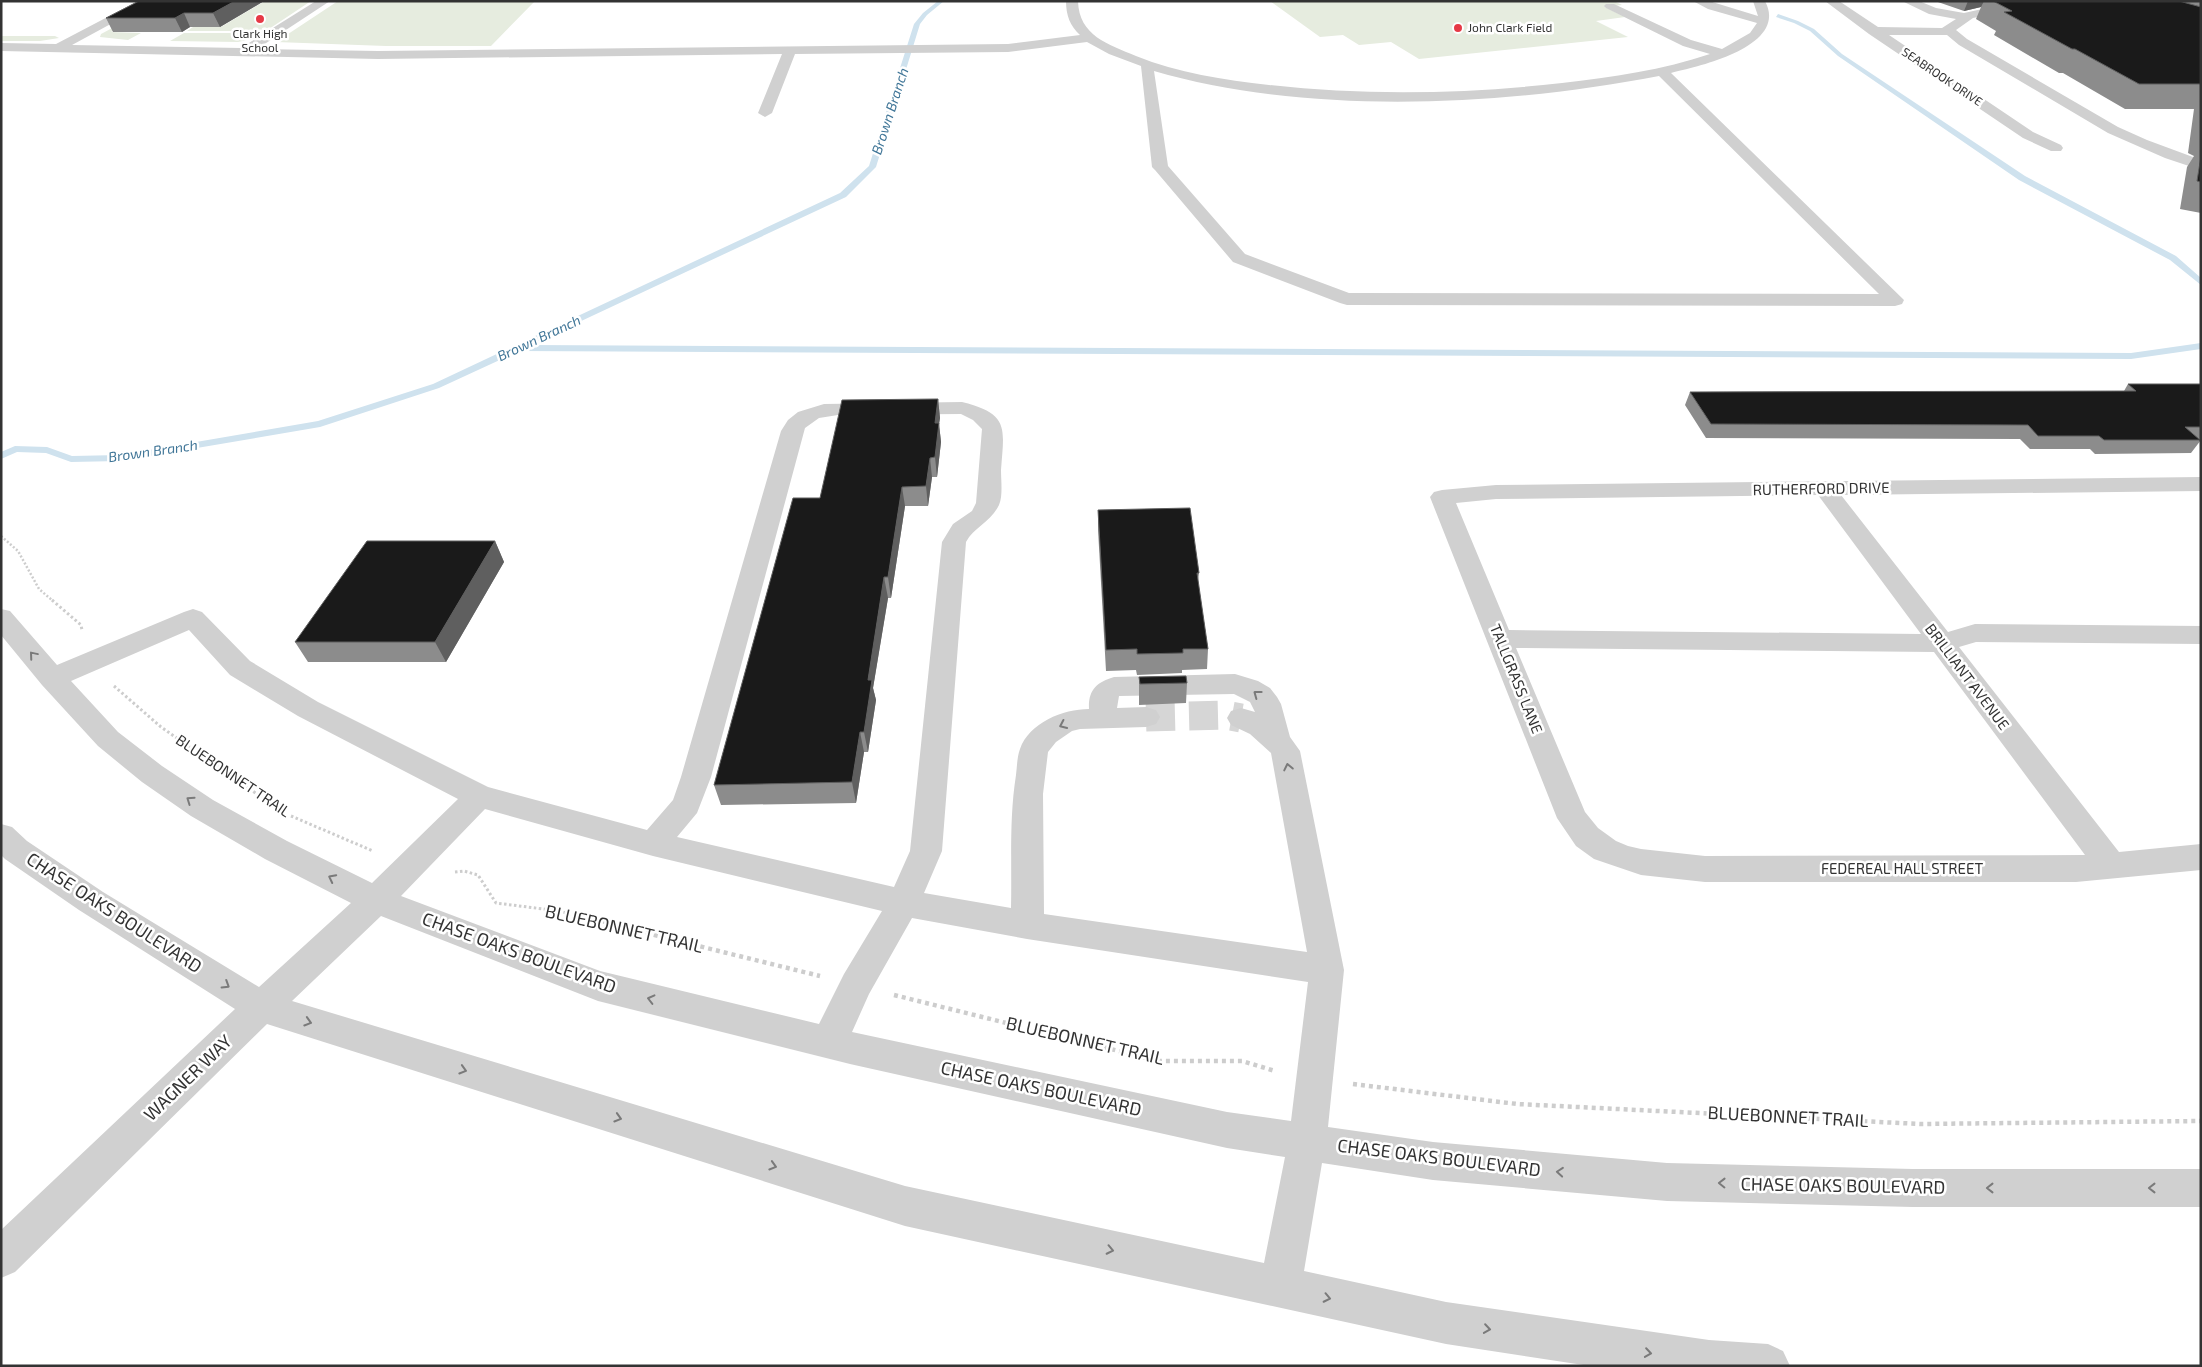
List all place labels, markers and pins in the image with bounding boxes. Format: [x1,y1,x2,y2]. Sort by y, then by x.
marker: Clark High School [254,13,266,25]
place label: John Clark Field [1468,20,1552,34]
marker: John Clark Field [1452,22,1464,34]
place label: Clark High School [232,26,288,54]

